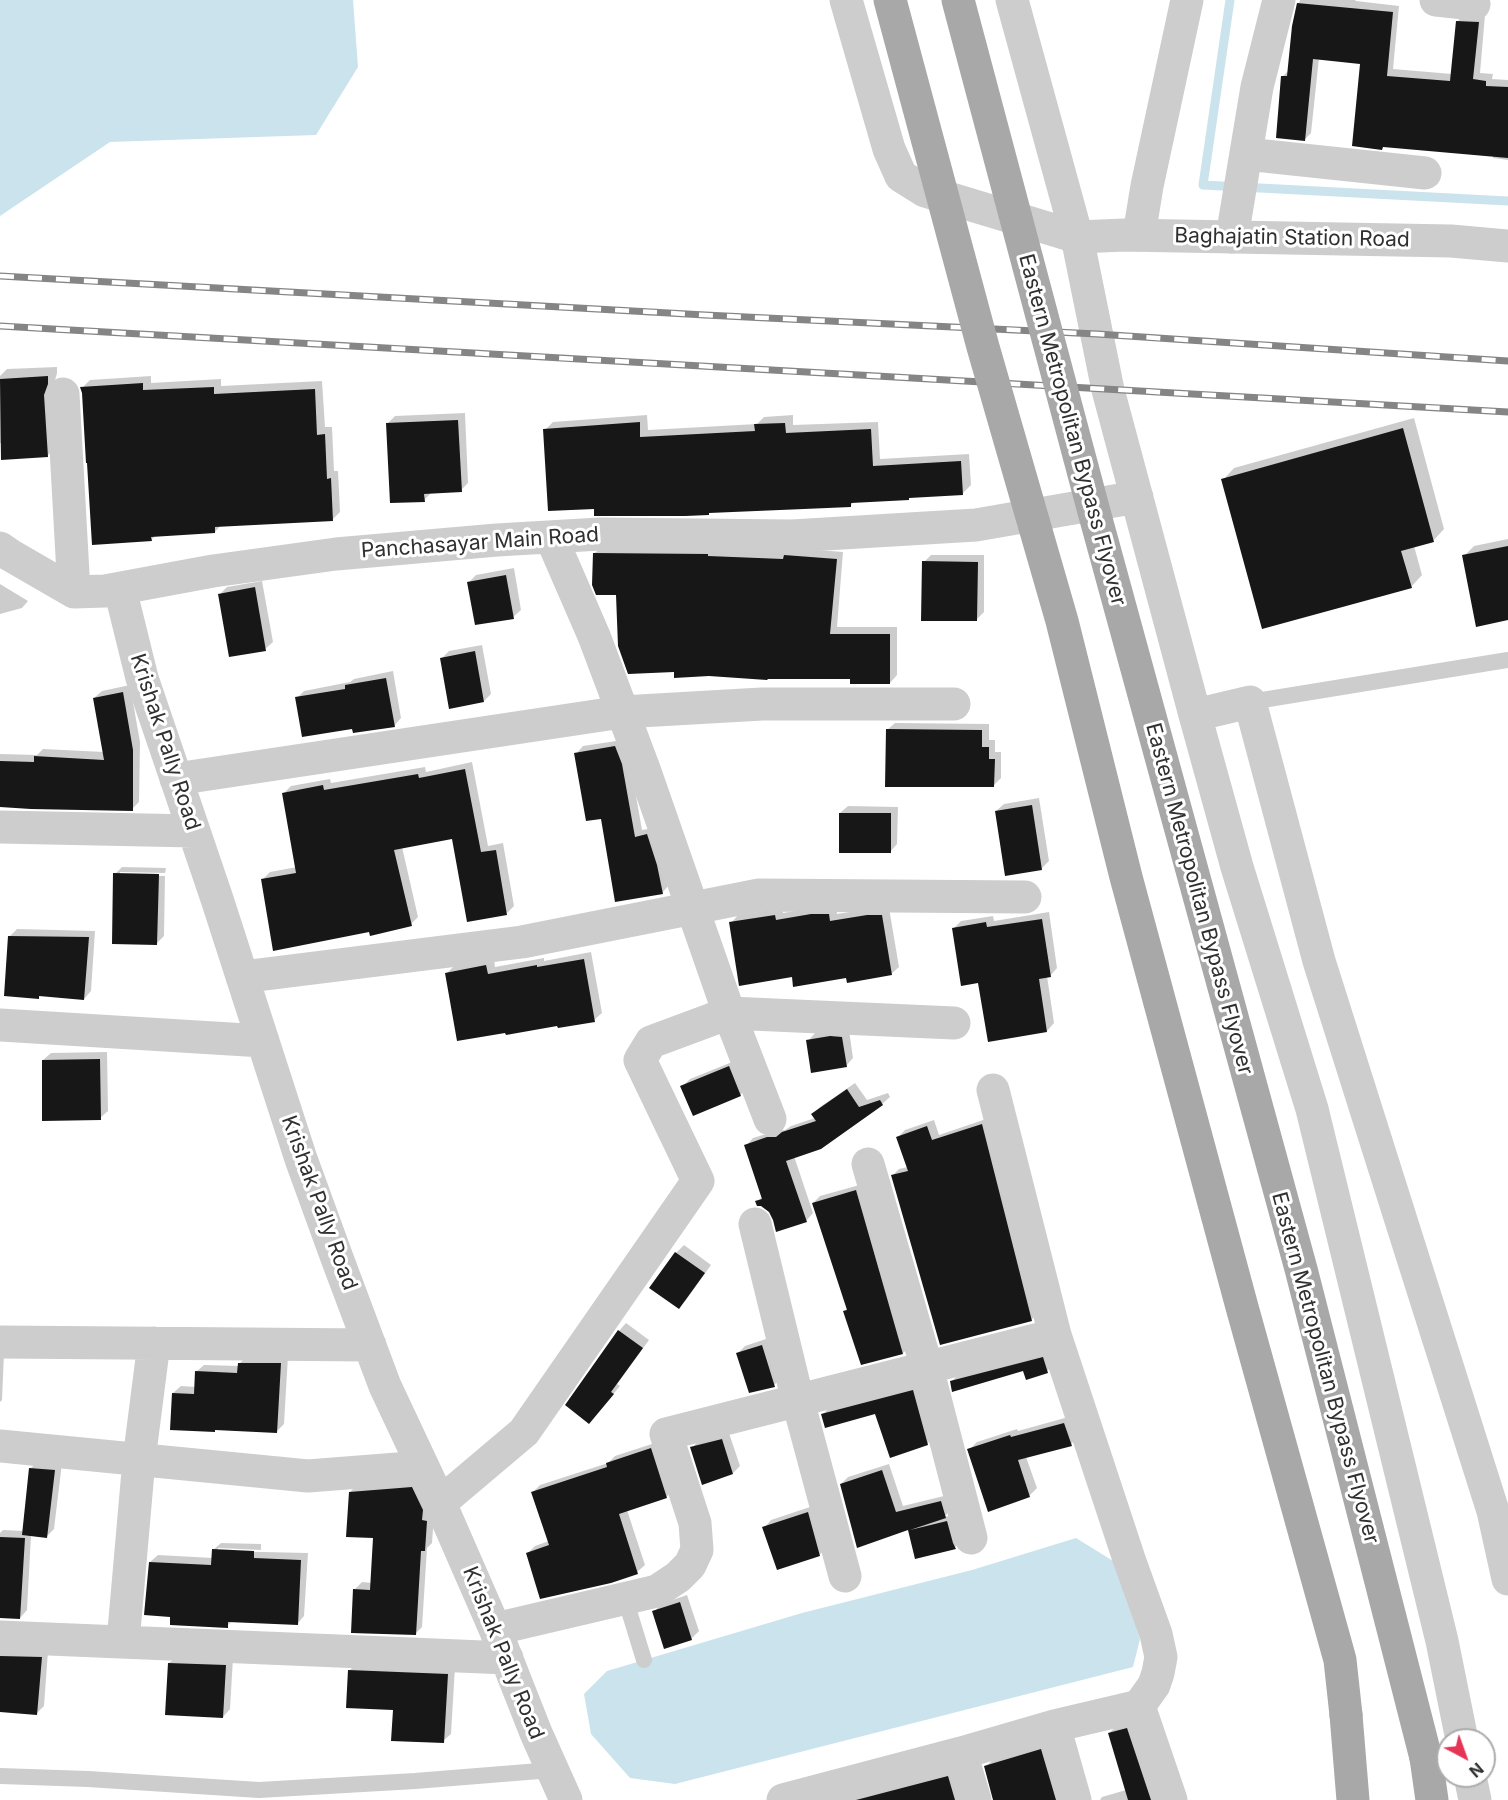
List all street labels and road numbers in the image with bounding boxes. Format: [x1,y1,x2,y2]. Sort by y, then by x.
street label: Baghajatin Station Road [1174,223,1410,253]
street label: Eastern Metropolitan Bypass Flyover [1013,251,1131,609]
street label: Panchasayar Main Road [360,522,600,564]
street label: Krishak Pally Road [125,651,205,833]
street label: Eastern Metropolitan Bypass Flyover [1140,720,1258,1078]
street label: Krishak Pally Road [276,1112,362,1294]
street label: Eastern Metropolitan Bypass Flyover [1266,1189,1384,1547]
street label: Krishak Pally Road [457,1563,549,1743]

